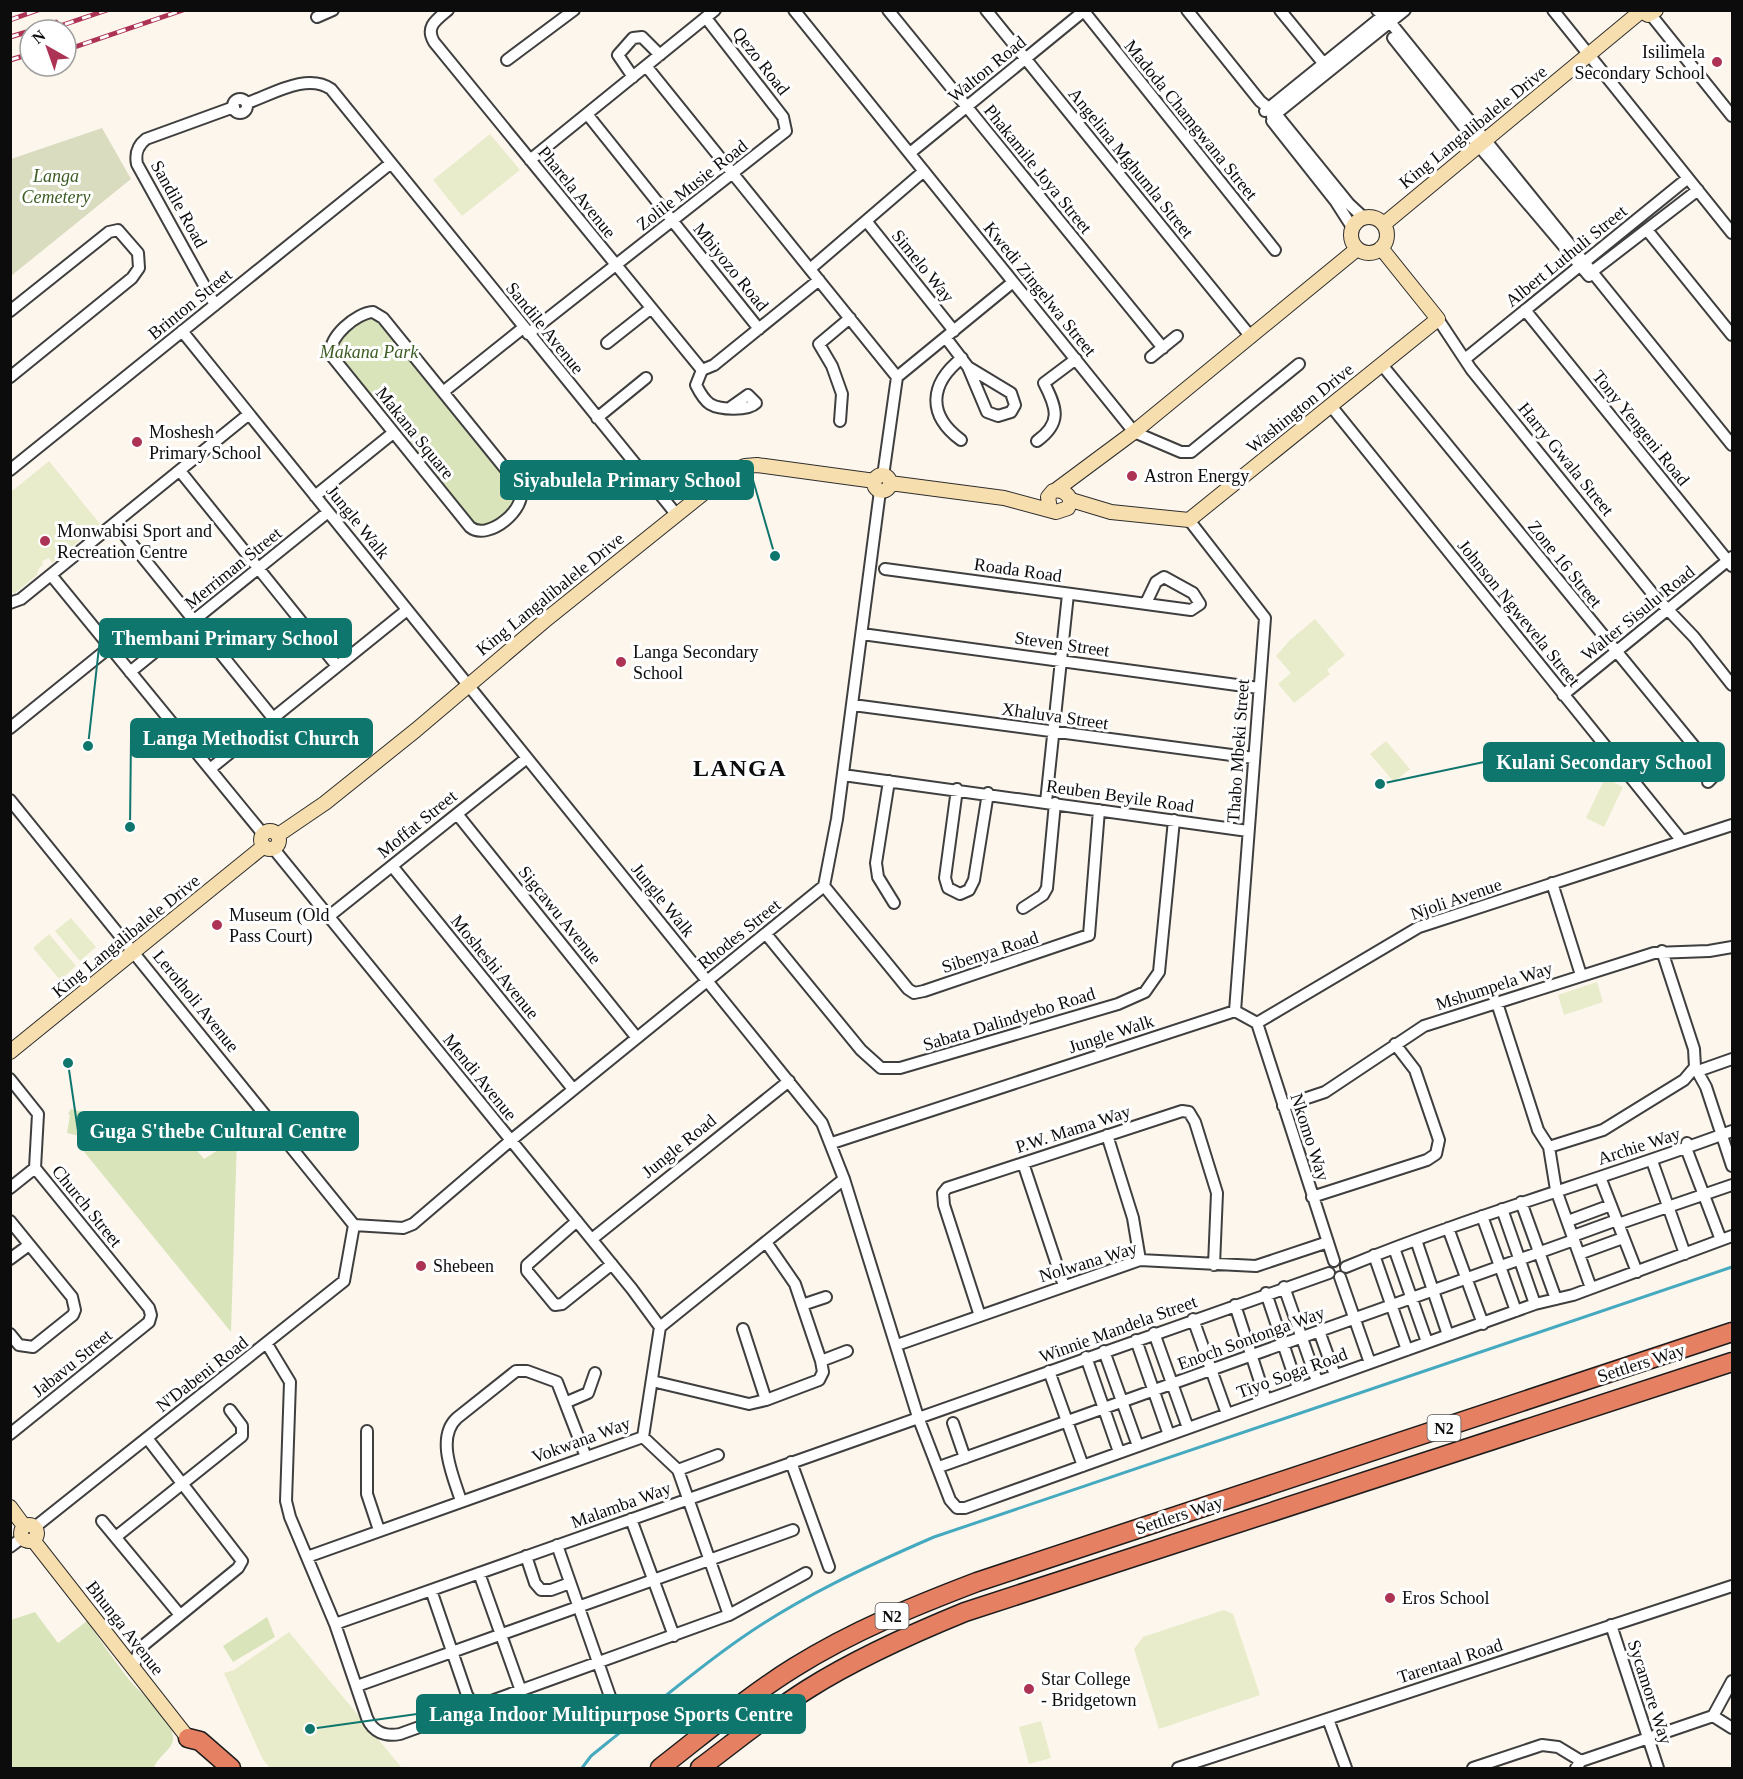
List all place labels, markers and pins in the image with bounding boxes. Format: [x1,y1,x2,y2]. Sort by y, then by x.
place label: Isilimela Secondary School [1575,42,1705,83]
marker: Isilimela Secondary School [1710,55,1724,69]
place label: Moshesh Primary School [149,422,262,463]
marker: Moshesh Primary School [130,435,144,449]
callout: Siyabulela Primary School [501,461,753,499]
place label: Astron Energy [1144,466,1249,486]
marker: Astron Energy [1125,469,1139,483]
place label: Monwabisi Sport and Recreation Centre [57,521,212,562]
marker: Monwabisi Sport and Recreation Centre [38,534,52,548]
callout: Thembani Primary School [100,619,351,657]
place label: Langa Secondary School [633,642,758,683]
marker: Langa Secondary School [614,655,628,669]
callout: Langa Methodist Church [131,719,372,757]
callout: Kulani Secondary School [1484,743,1724,781]
place label: Museum (Old Pass Court) [229,905,330,947]
marker: Museum (Old Pass Court) [210,918,224,932]
callout: Guga S'thebe Cultural Centre [78,1112,358,1150]
place label: Shebeen [433,1256,494,1276]
marker: Shebeen [414,1259,428,1273]
place label: Eros School [1402,1588,1490,1608]
marker: Eros School [1383,1591,1397,1605]
place label: Star College - Bridgetown [1041,1669,1136,1710]
marker: Star College - Bridgetown [1022,1682,1036,1696]
callout: Langa Indoor Multipurpose Sports Centre [417,1695,805,1733]

